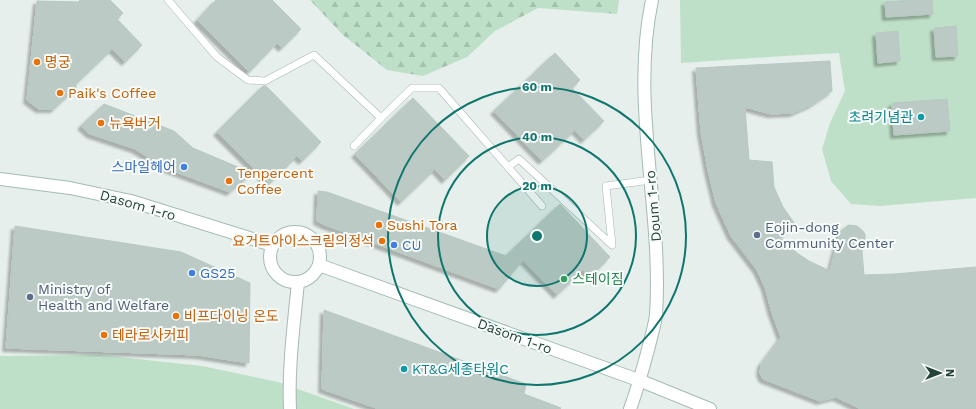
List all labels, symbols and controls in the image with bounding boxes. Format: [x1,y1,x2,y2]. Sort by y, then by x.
place label: 명궁 [45,54,71,70]
marker: 명궁 [32,57,42,67]
text: 60 m [522,80,552,94]
place label: Paik's Coffee [68,85,156,101]
marker: Paik's Coffee [55,88,65,98]
place label: 초려기념관 [849,109,913,125]
marker: 초려기념관 [916,112,926,122]
place label: 뉴욕버거 [109,115,161,131]
marker: 뉴욕버거 [96,118,106,128]
text: 40 m [522,130,552,144]
place label: 스마일헤어 [112,159,176,175]
marker: 스마일헤어 [179,162,189,172]
place label: Tenpercent Coffee [237,165,313,197]
street label: Doum 1-ro [642,170,664,242]
marker: Tenpercent Coffee [224,176,234,186]
text: 20 m [522,179,552,193]
street label: Dasom 1-ro [98,187,178,223]
place label: Sushi Tora [387,217,458,233]
place label: Eojin-dong Community Center [765,219,894,251]
marker: Sushi Tora [374,220,384,230]
centre of rings [530,229,544,243]
marker: Eojin-dong Community Center [752,230,762,240]
place label: 요거트아이스크림의정석 [232,233,374,249]
marker: 요거트아이스크림의정석 [377,236,387,246]
place label: CU [402,237,422,253]
marker: CU [389,240,399,250]
place label: GS25 [200,265,235,281]
marker: GS25 [187,268,197,278]
place label: 스테이짐 [572,271,624,287]
marker: 스테이짐 [559,274,569,284]
place label: Ministry of Health and Welfare [38,281,169,313]
marker: Ministry of Health and Welfare [25,292,35,302]
place label: 비프다이닝 온도 [184,308,279,324]
marker: 비프다이닝 온도 [171,311,181,321]
street label: Dasom 1-ro [476,315,554,357]
place label: 테라로사커피 [112,327,189,343]
marker: 테라로사커피 [99,330,109,340]
north arrow [920,353,960,393]
place label: KT&G세종타워C [412,361,509,377]
marker: KT&G세종타워C [399,364,409,374]
text: N [943,369,956,377]

